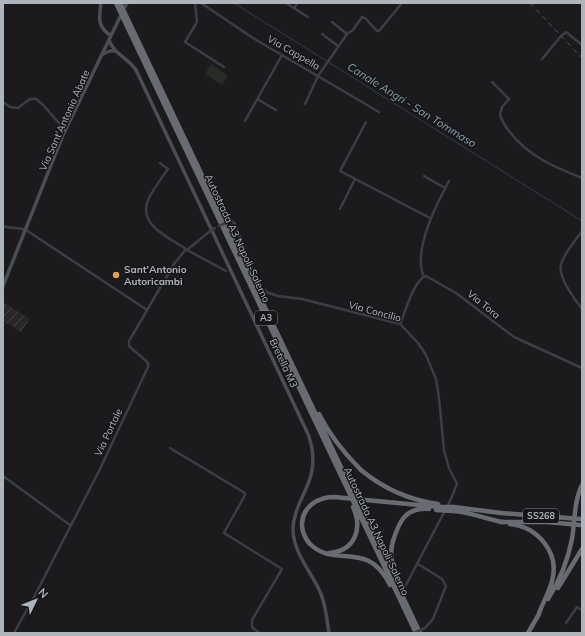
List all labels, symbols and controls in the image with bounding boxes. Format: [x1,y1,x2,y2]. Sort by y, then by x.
street label: Via Cappella [265,32,322,73]
water label: Canale Angri - San Tommaso [345,60,479,150]
street label: Via Sant'Antonio Abate [36,68,93,173]
street label: Autostrada A3 Napoli-Salerno [202,172,273,305]
place label: Sant'Antonio Autoricambi [124,263,187,288]
marker: Sant'Antonio Autoricambi [111,270,121,280]
street label: Via Tora [465,287,503,322]
street label: Via Concilio [347,298,403,325]
road number: A3 [255,311,277,325]
street label: Bretella M3 [267,337,301,390]
street label: Via Portale [92,406,125,458]
street label: Autostrada A3 Napoli-Salerno [341,465,412,598]
road number: SS268 [523,509,559,523]
north arrow [16,580,56,620]
text: N [35,585,51,601]

